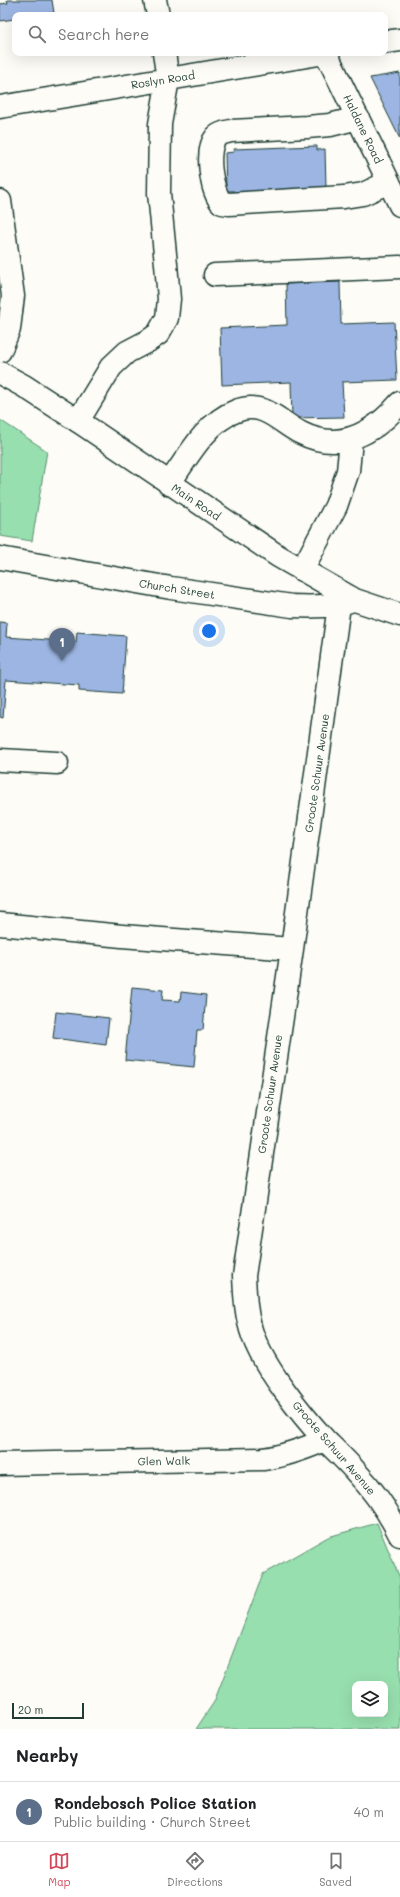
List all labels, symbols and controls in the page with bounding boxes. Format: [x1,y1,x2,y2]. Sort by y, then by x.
search box [12,12,388,56]
icon: search [26,23,48,45]
text: Search here [58,24,149,44]
street label: Roslyn Road [130,67,196,92]
street label: Haldane Road [340,92,387,166]
street label: Main Road [169,480,224,523]
street label: Church Street [138,575,216,602]
your location [199,621,219,641]
pin: 1 [49,628,75,661]
street label: Groote Schuur Avenue [301,712,332,833]
street label: Groote Schuur Avenue [254,1033,285,1154]
street label: Groote Schuur Avenue [289,1398,379,1498]
street label: Glen Walk [138,1453,190,1468]
map controls [352,1681,388,1717]
button: layers [352,1681,388,1717]
scale bar [12,1701,84,1720]
text: 20 m [18,1702,43,1717]
text: Nearby [16,1744,78,1766]
text: Rondebosch Police Station [54,1793,256,1813]
text: 1 [26,1803,32,1820]
text: 40 m [354,1803,384,1820]
text: Public building · Church Street [54,1813,251,1830]
tab: Map [48,1850,71,1889]
tab: Directions [167,1850,223,1889]
tab: Saved [319,1850,352,1889]

